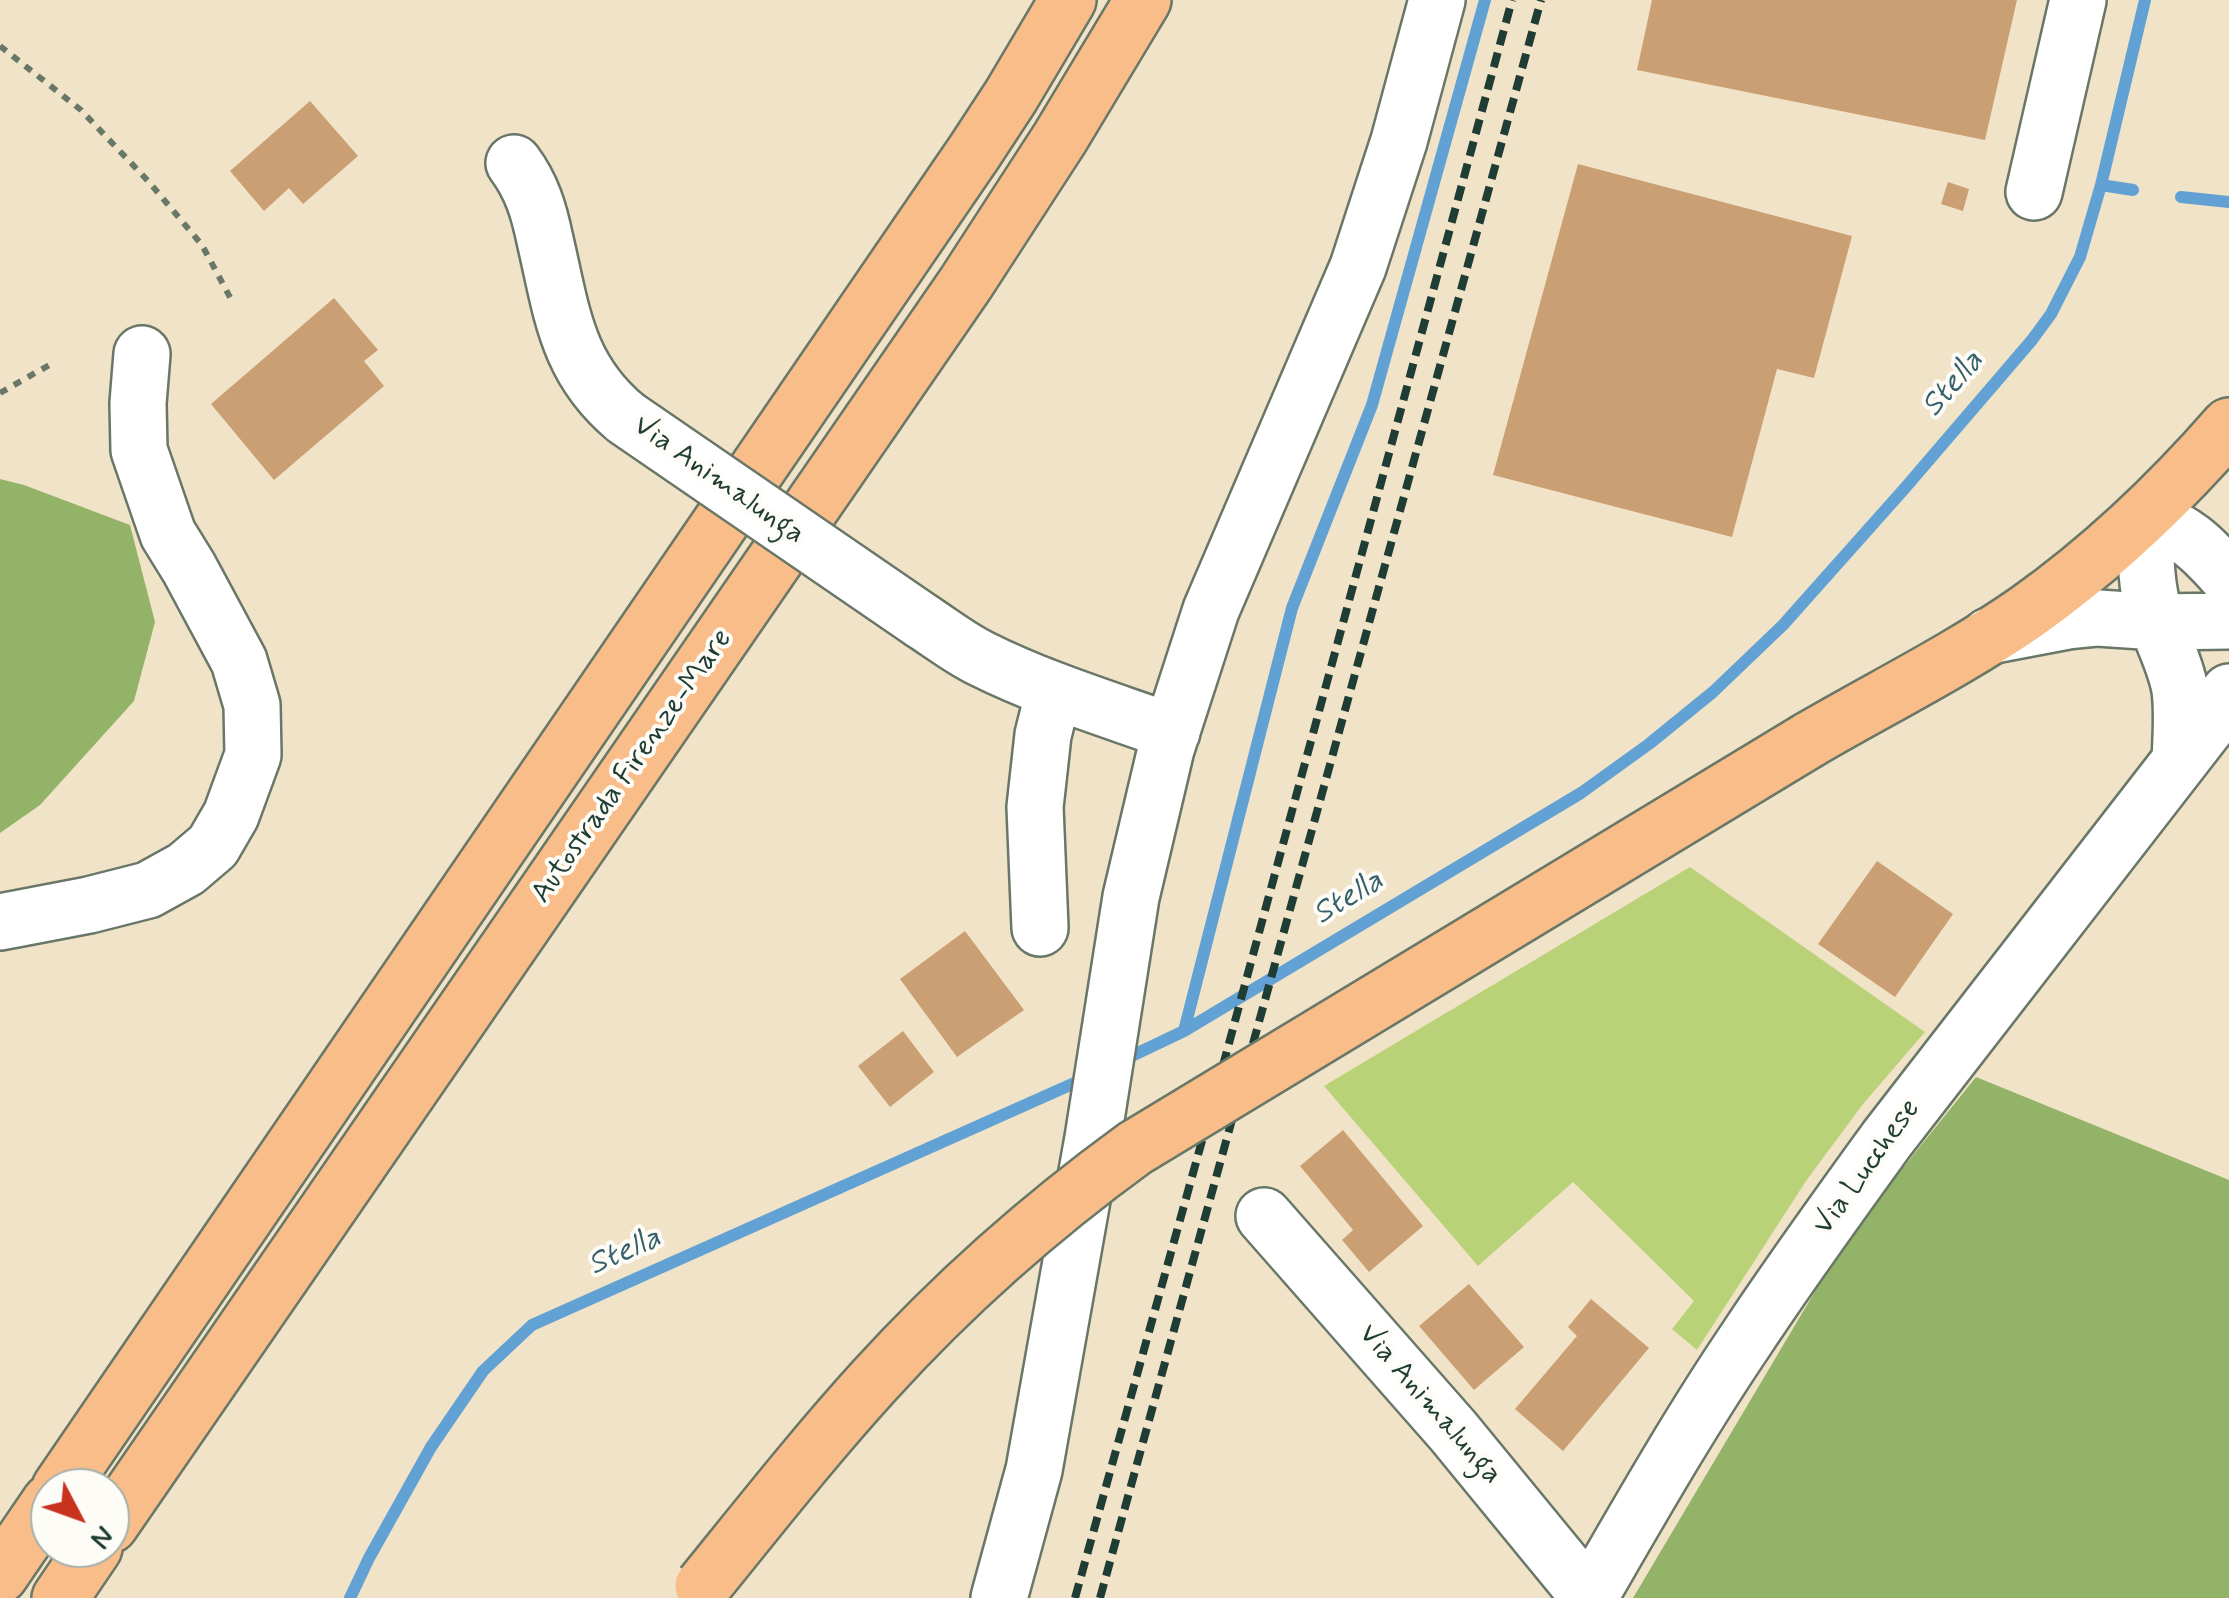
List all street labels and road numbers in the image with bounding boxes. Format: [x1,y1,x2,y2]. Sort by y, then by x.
street label: Via Animalunga [625,409,811,553]
street label: Autostrada Firenze-Mare [525,623,741,911]
street label: Via Lucchese [1807,1093,1929,1243]
street label: Via Animalunga [1349,1317,1509,1493]

